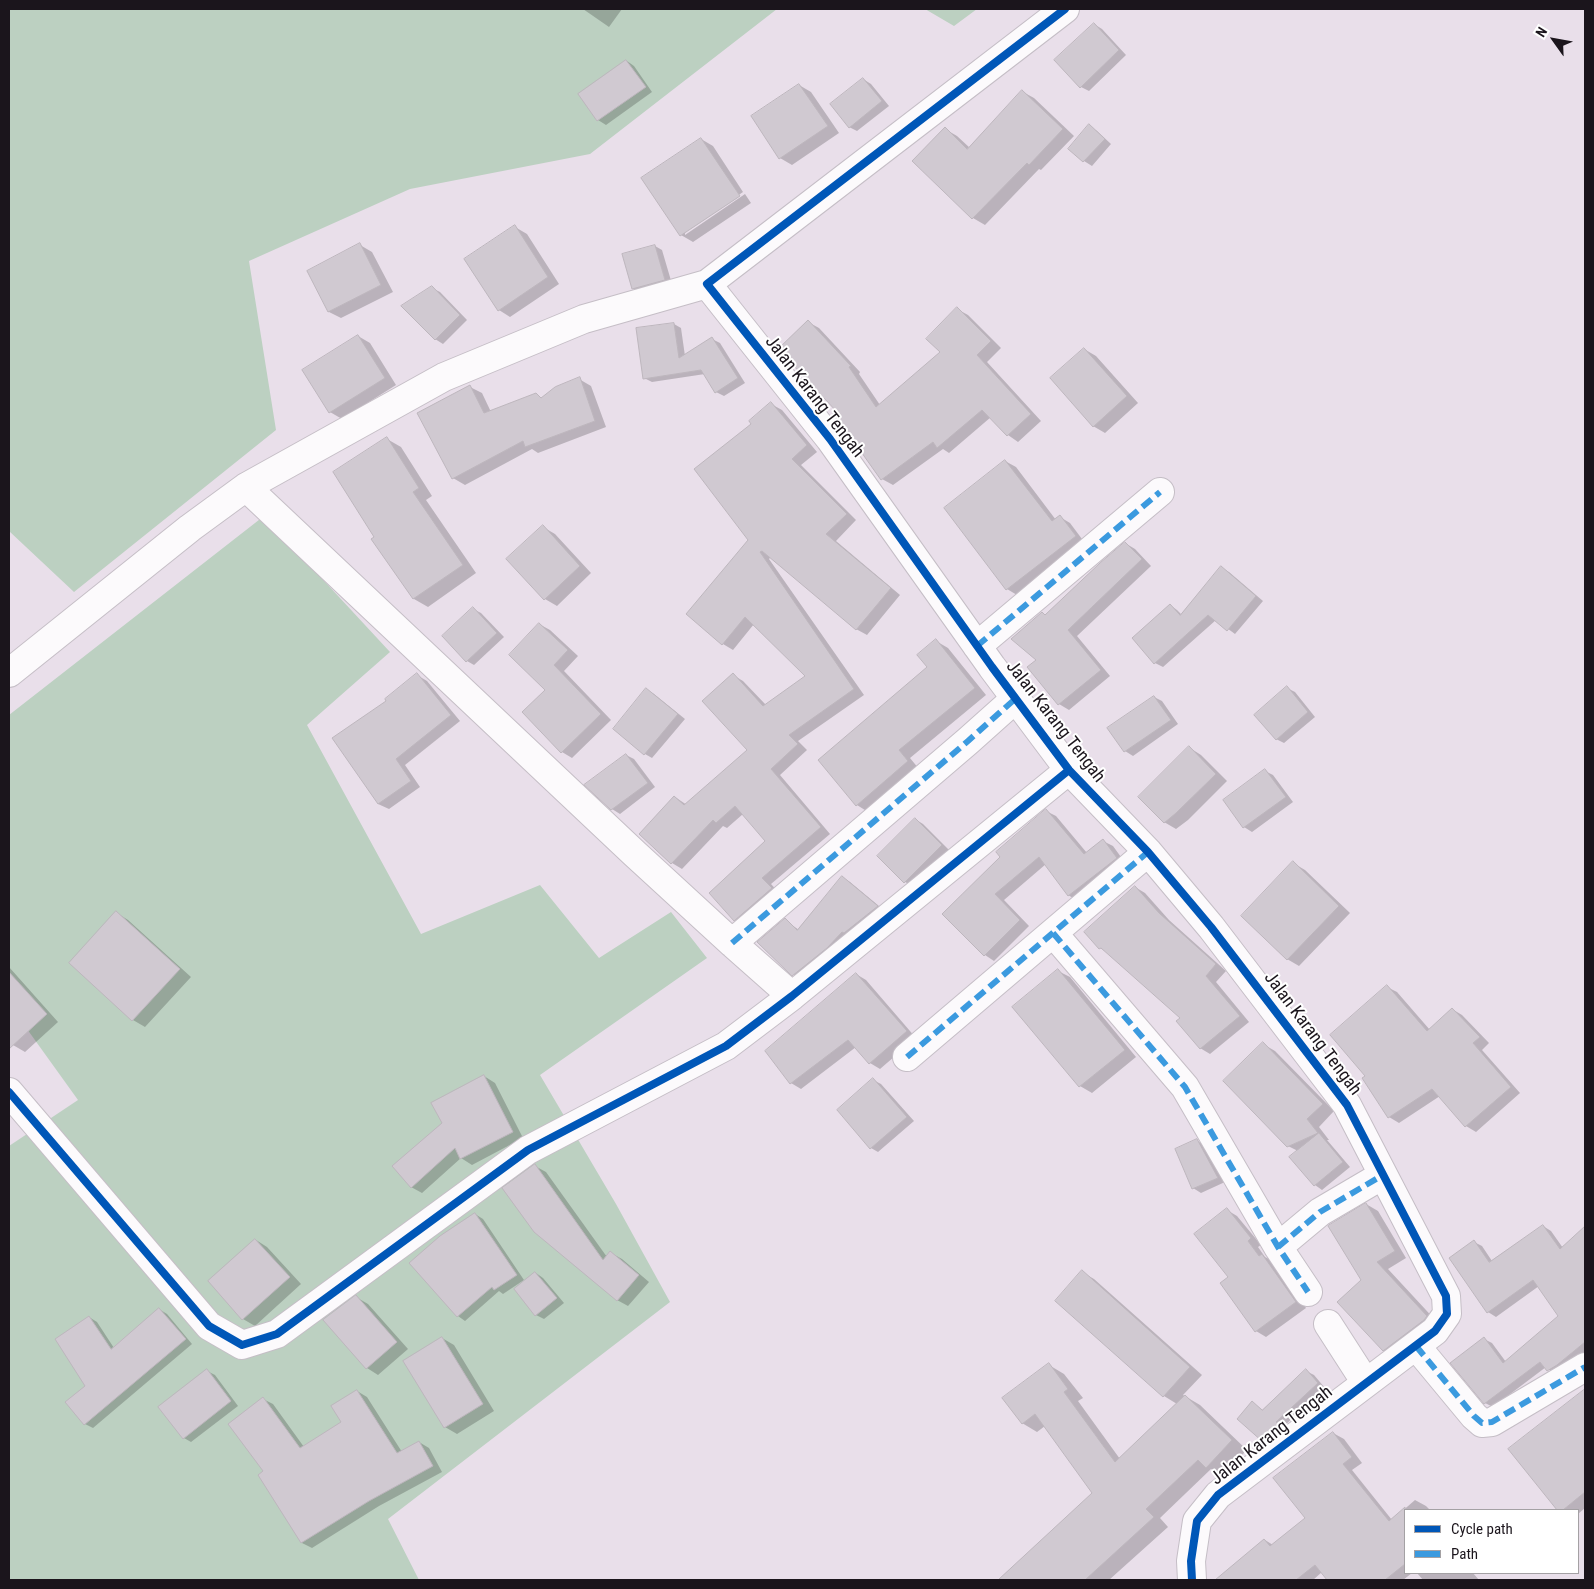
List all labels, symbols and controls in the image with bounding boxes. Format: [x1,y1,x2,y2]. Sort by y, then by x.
north arrow [1529,15,1579,65]
text: N [1532,24,1550,40]
street label: Jalan Karang Tengah [760,332,868,462]
street label: Jalan Karang Tengah [1001,657,1109,787]
street label: Jalan Karang Tengah [1259,968,1365,1100]
street label: Jalan Karang Tengah [1207,1382,1337,1490]
legend [1404,1509,1579,1574]
text: Cycle path [1451,1520,1513,1538]
text: Path [1451,1545,1478,1563]

